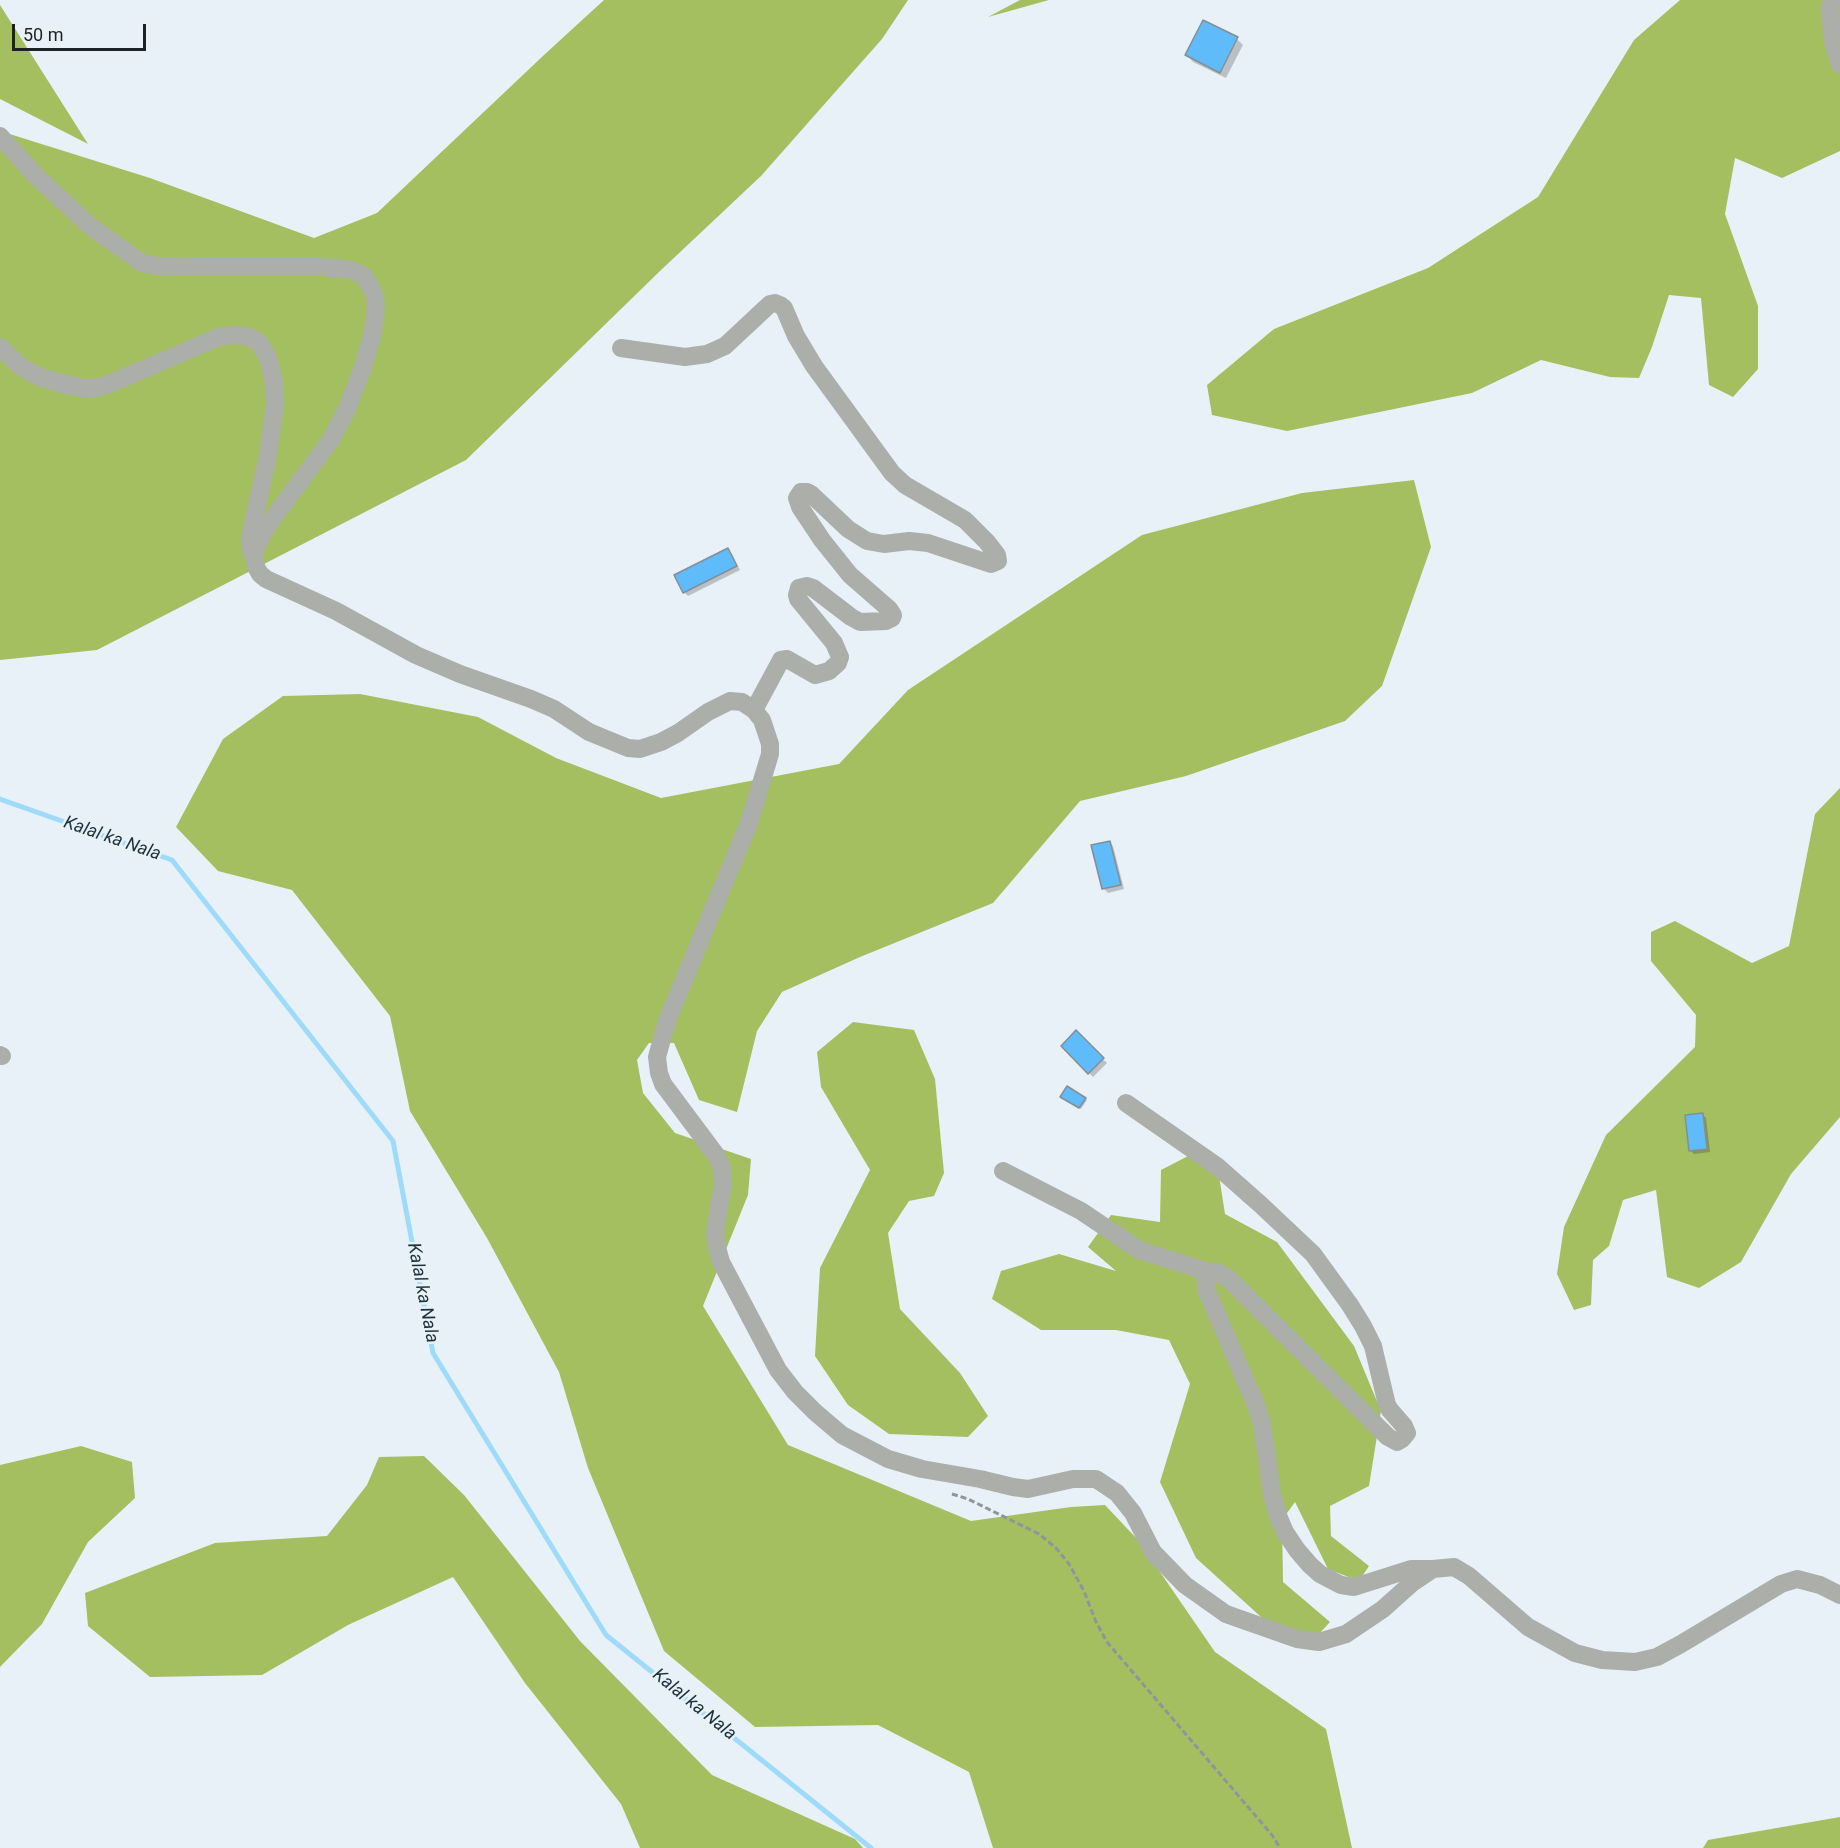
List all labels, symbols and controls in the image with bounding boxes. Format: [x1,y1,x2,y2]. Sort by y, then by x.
scale bar [15,12,148,50]
text: 50 m [23,24,63,45]
water label: Kalal ka Nala [61,812,163,866]
water label: Kalal ka Nala [402,1241,442,1345]
water label: Kalal ka Nala [648,1665,740,1745]

